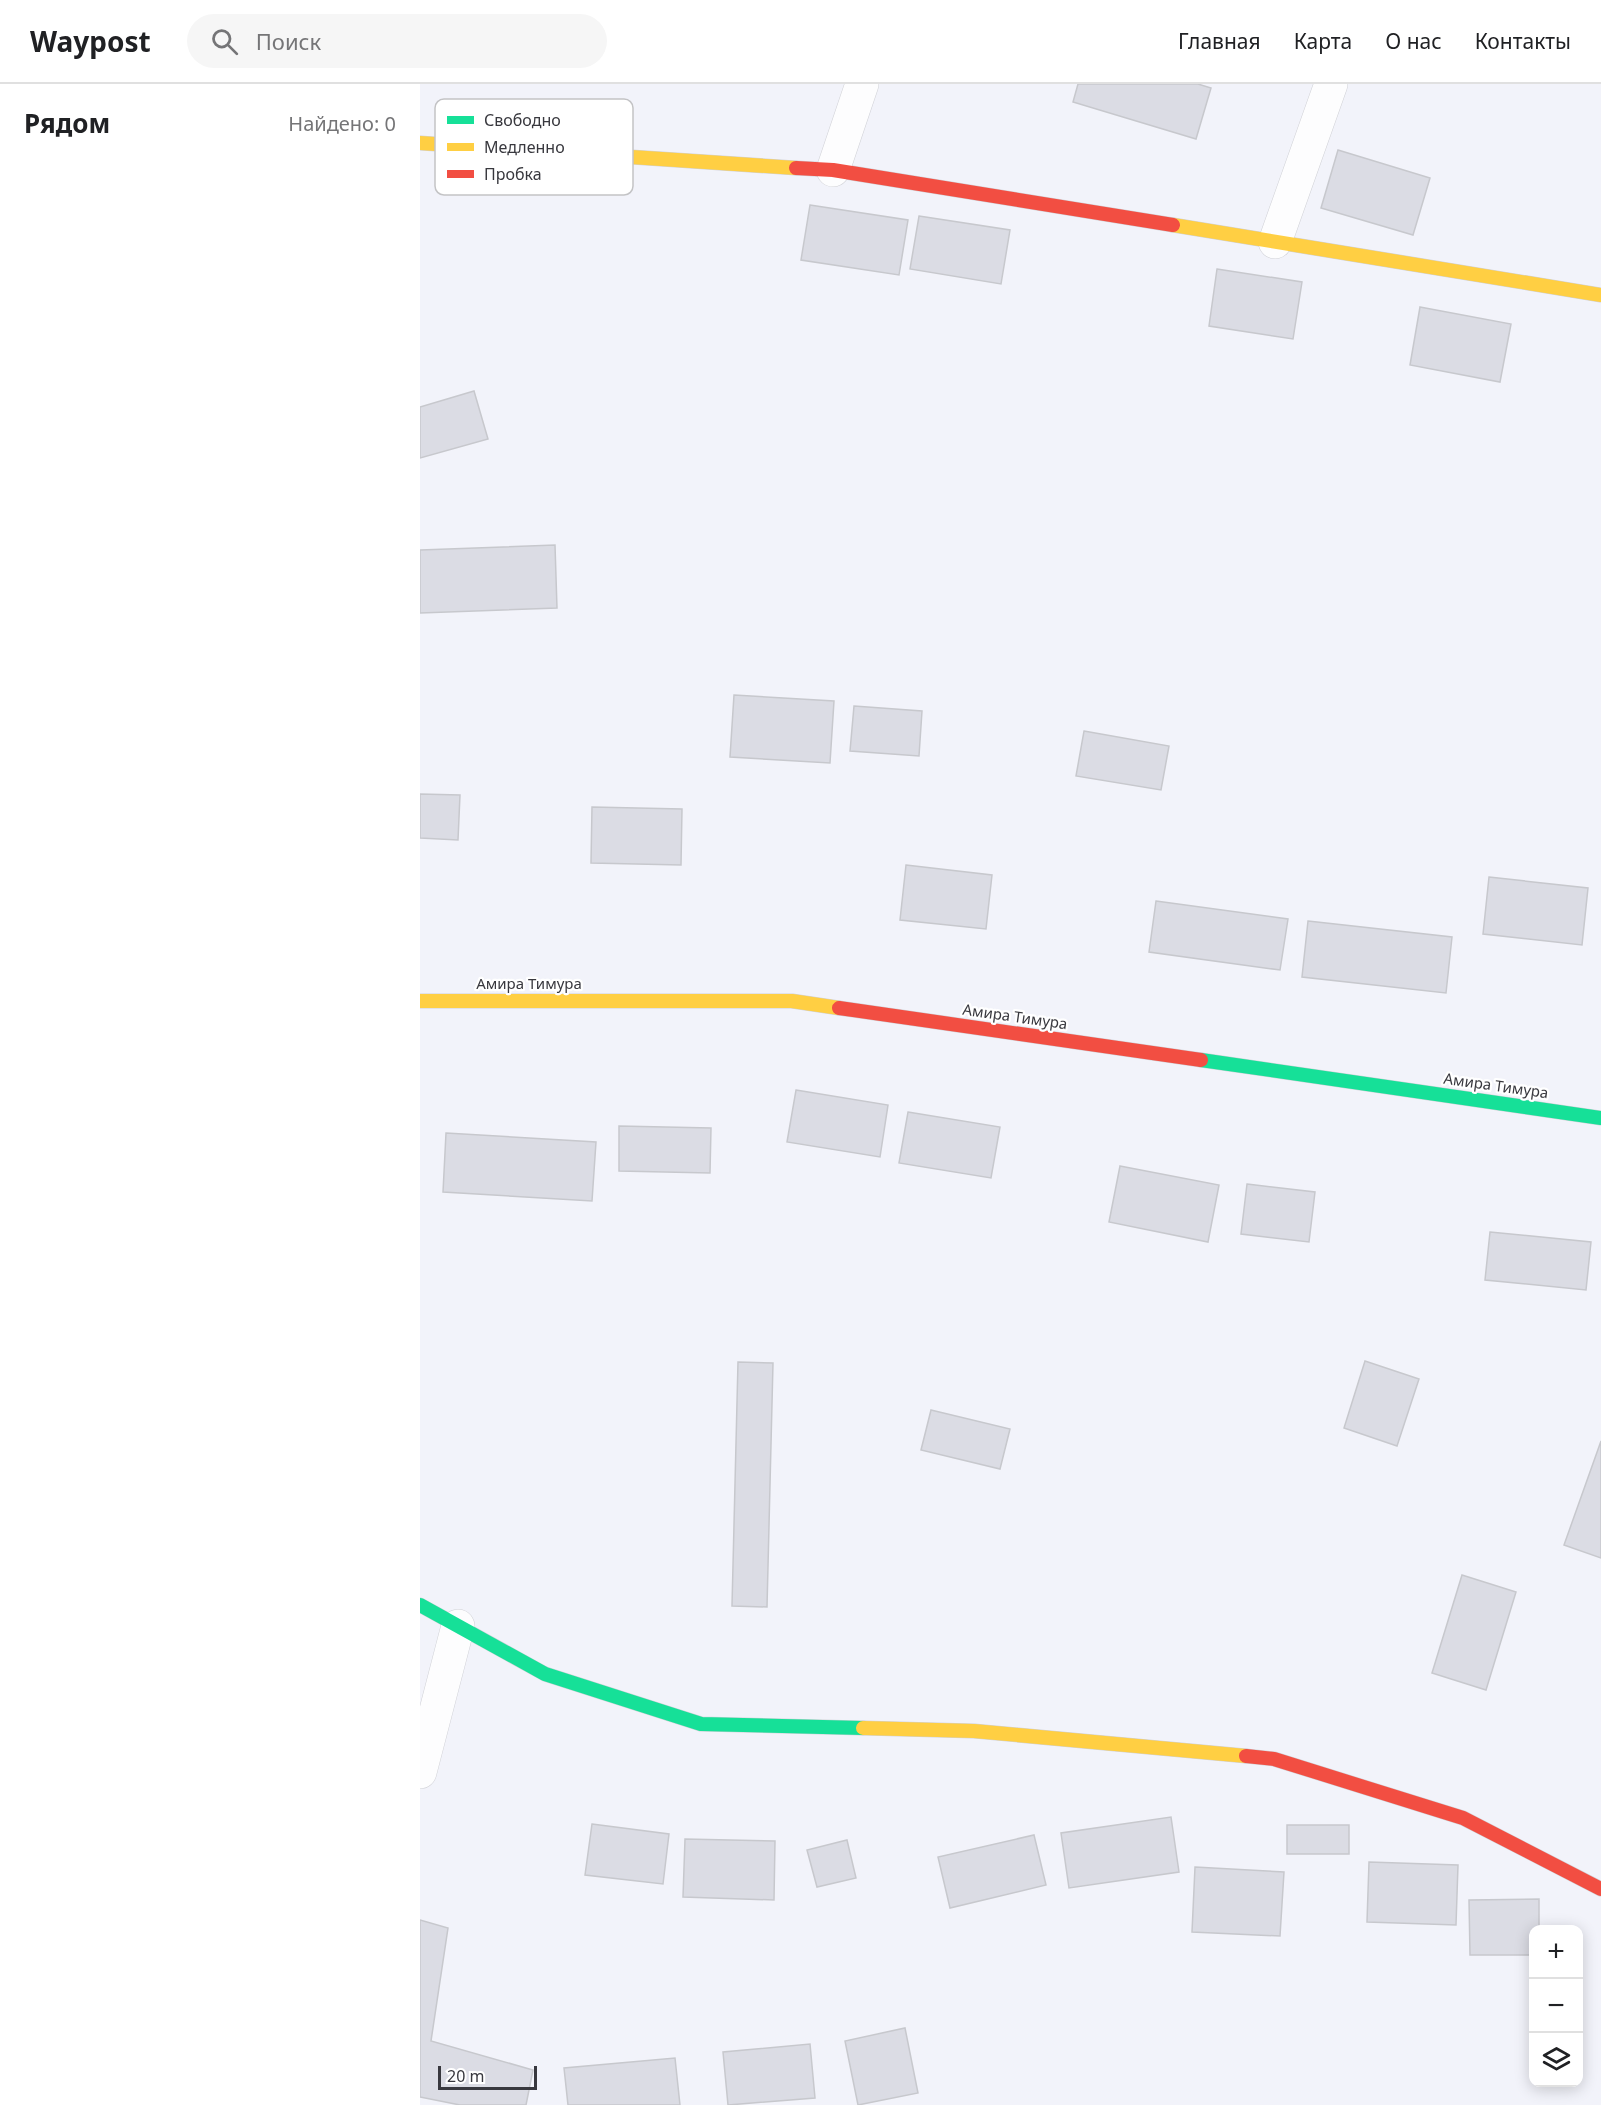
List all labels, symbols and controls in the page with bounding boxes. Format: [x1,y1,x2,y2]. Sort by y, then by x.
search box [187,14,607,68]
text: Waypost [30,22,151,60]
icon: search [208,25,241,58]
text: Поиск [256,26,321,56]
text: Главная [1178,27,1261,55]
text: Карта [1294,27,1352,55]
text: О нас [1385,27,1442,55]
text: Контакты [1475,27,1571,55]
legend [435,99,633,195]
text: Рядом [24,105,110,141]
text: Свободно [484,109,561,131]
text: Найдено: 0 [288,110,396,137]
text: Медленно [484,136,565,158]
text: Пробка [484,163,542,185]
street label: Амира Тимура [476,973,582,993]
street label: Амира Тимура [961,999,1069,1033]
street label: Амира Тимура [1442,1068,1550,1102]
map controls [1529,1925,1583,2087]
button: + [1529,1925,1583,1979]
button: − [1529,1979,1583,2033]
button: layers [1529,2033,1583,2087]
scale bar [438,2063,537,2090]
text: 20 m [447,2065,484,2087]

